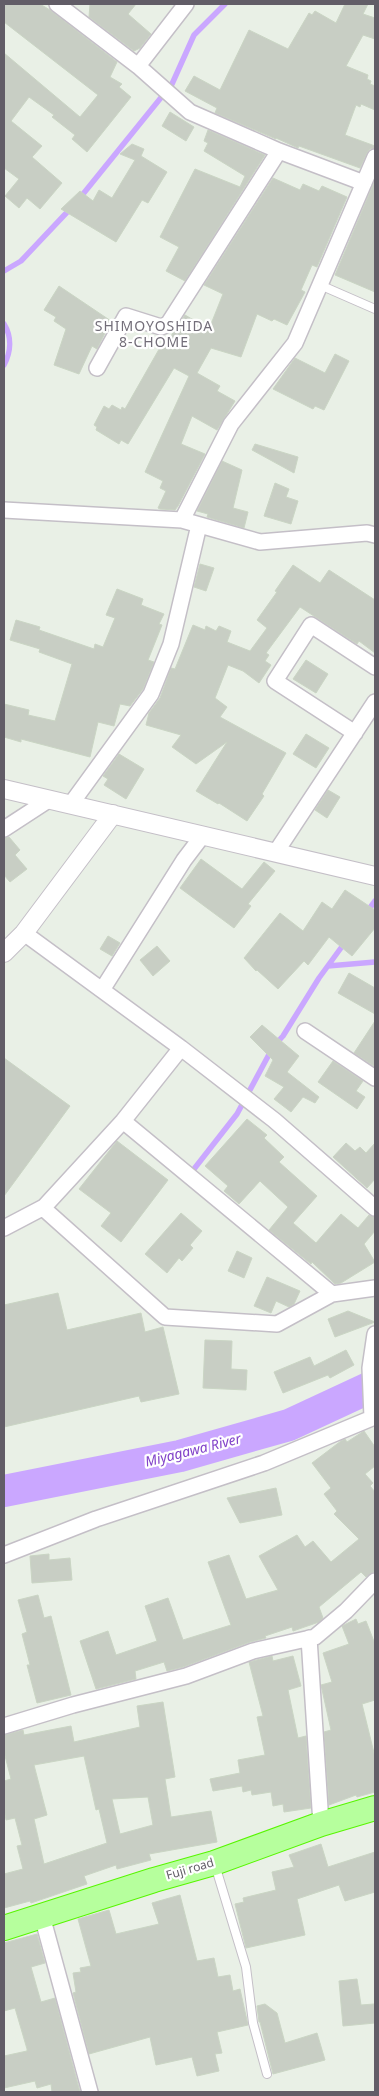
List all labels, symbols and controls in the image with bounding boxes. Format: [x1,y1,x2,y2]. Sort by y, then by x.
district label: SHIMOYOSHIDA 8-CHOME [95,316,213,351]
water label: Miyagawa River [143,1428,243,1471]
street label: Fuji road [164,1854,216,1883]

